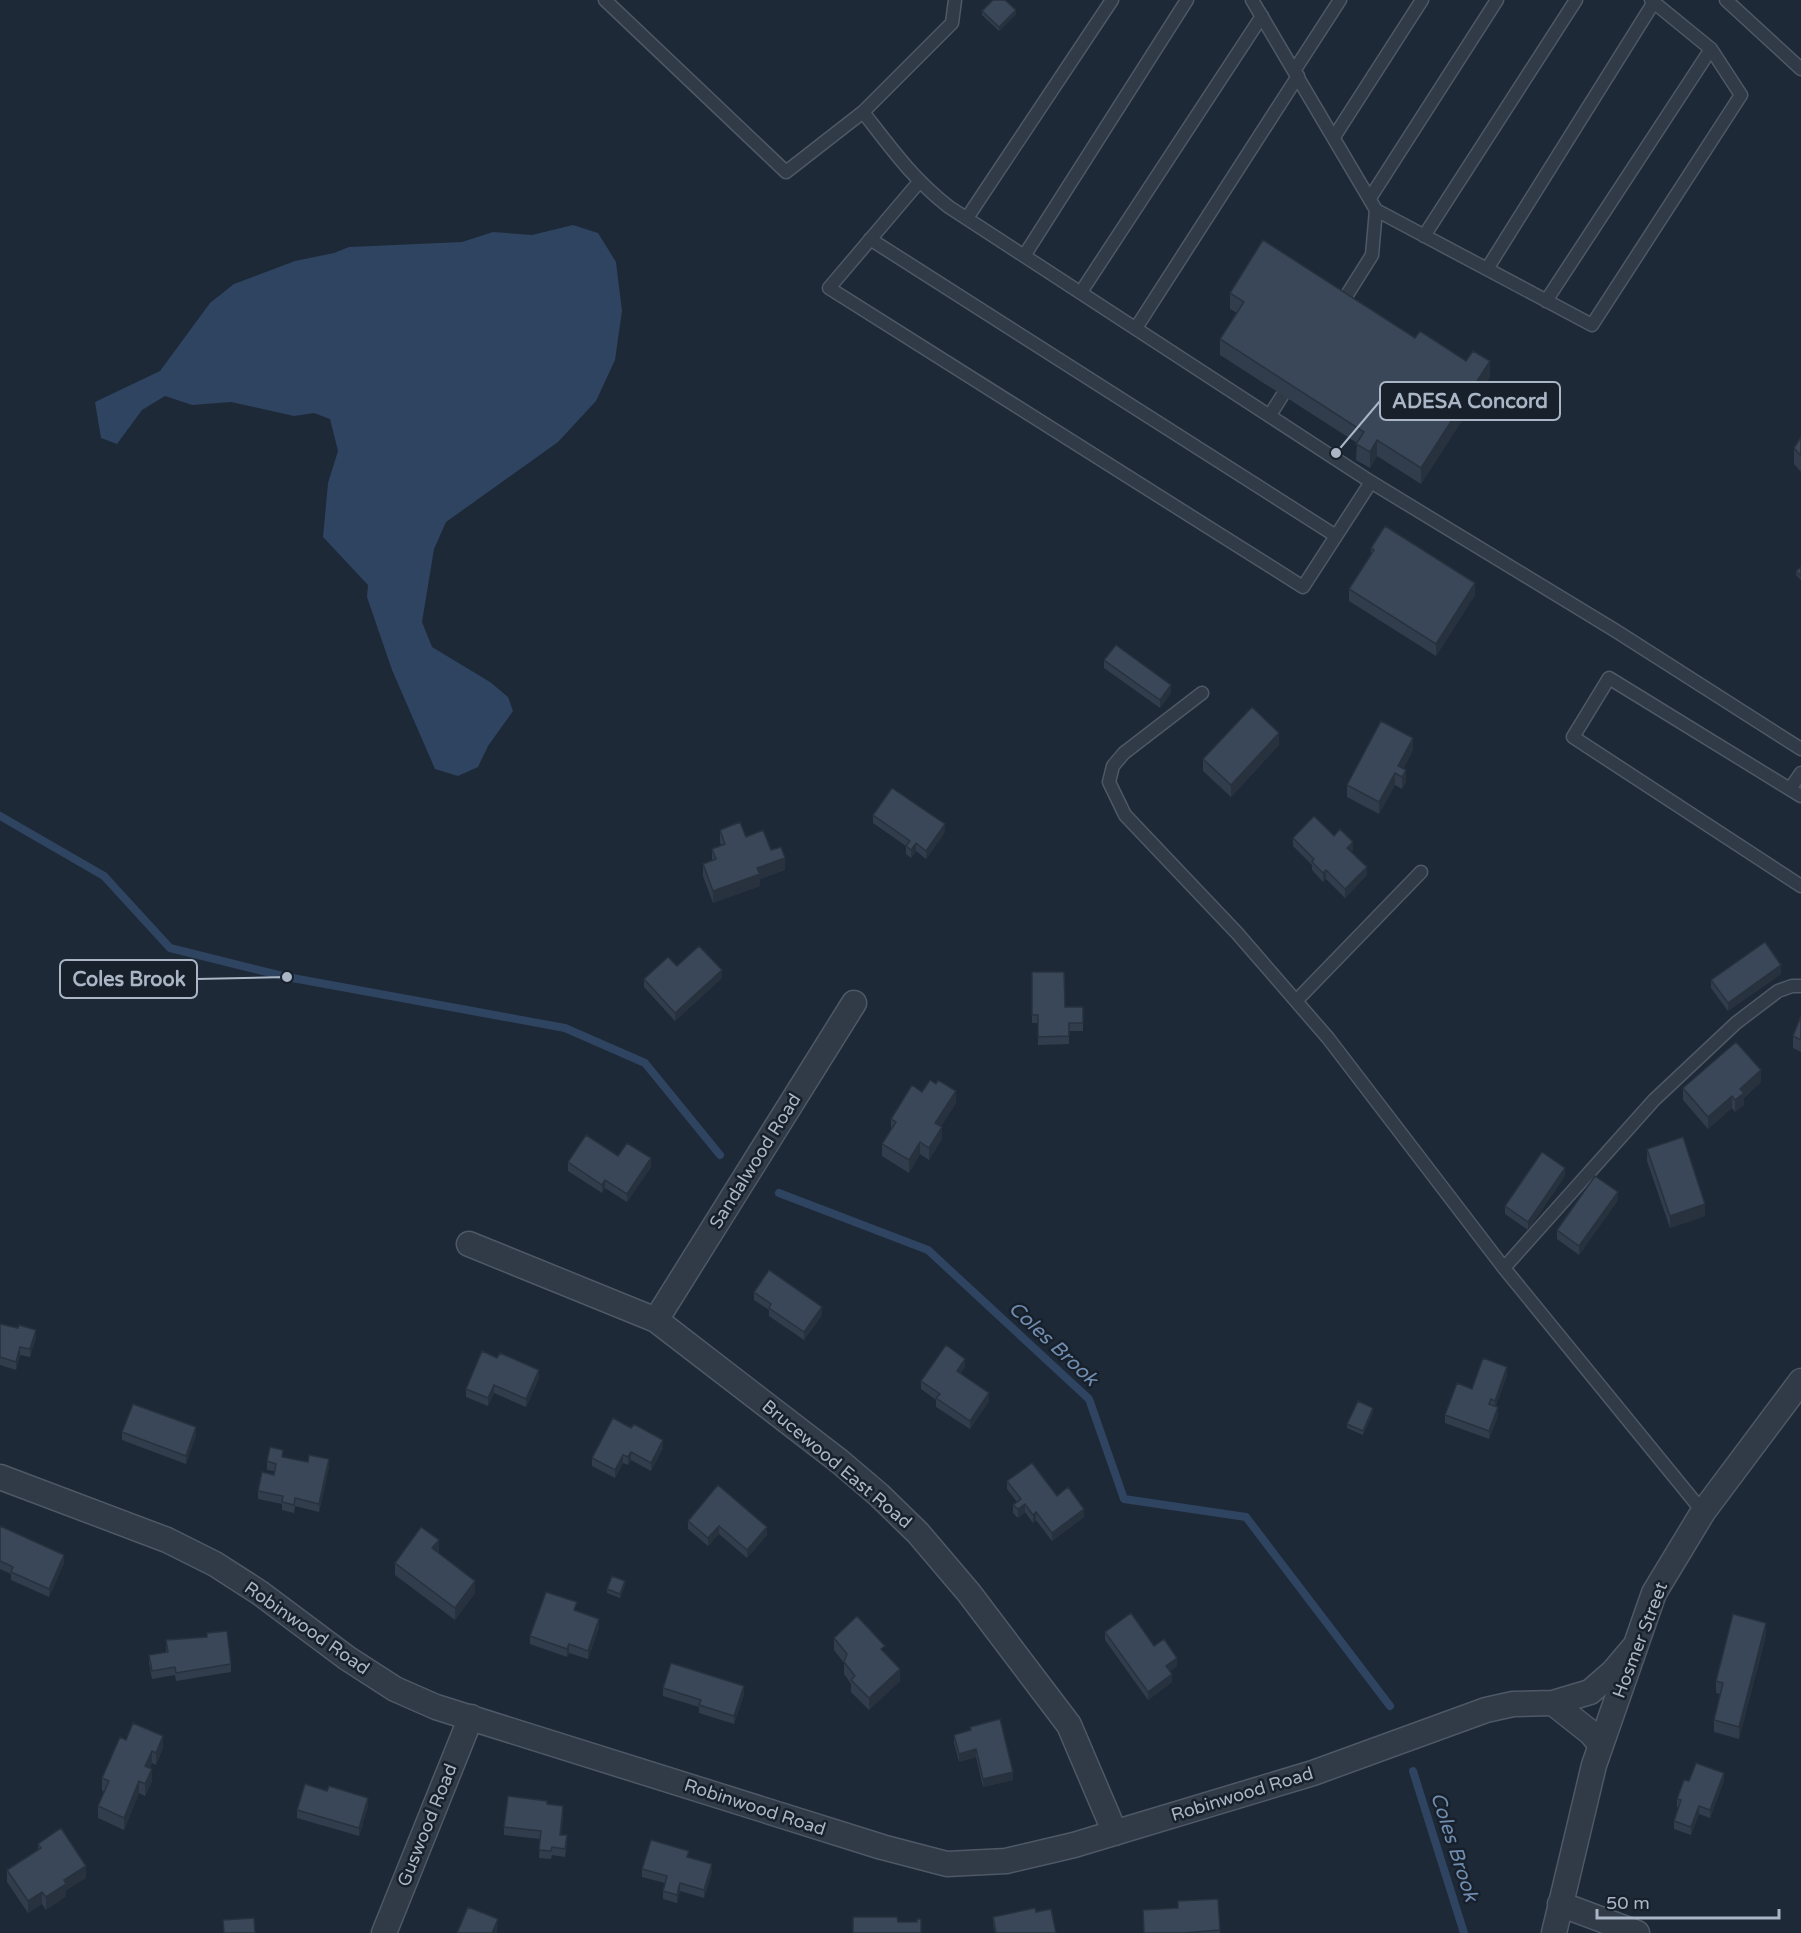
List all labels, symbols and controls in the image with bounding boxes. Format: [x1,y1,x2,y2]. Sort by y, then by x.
callout: ADESA Concord [1380,382,1560,420]
text: ADESA Concord [1392,390,1548,414]
callout: Coles Brook [60,960,197,998]
text: Coles Brook [72,968,186,992]
street label: Sandalwood Road [704,1089,806,1233]
water label: Coles Brook [1003,1297,1104,1393]
street label: Brucewood East Road [758,1395,916,1533]
street label: Robinwood Road [240,1577,374,1679]
street label: Hosmer Street [1608,1579,1672,1701]
street label: Guswood Road [392,1760,462,1890]
street label: Robinwood Road [1168,1762,1316,1826]
street label: Robinwood Road [681,1774,829,1840]
water label: Coles Brook [1425,1789,1484,1907]
scale bar [1597,1882,1778,1920]
text: 50 m [1606,1892,1650,1914]

